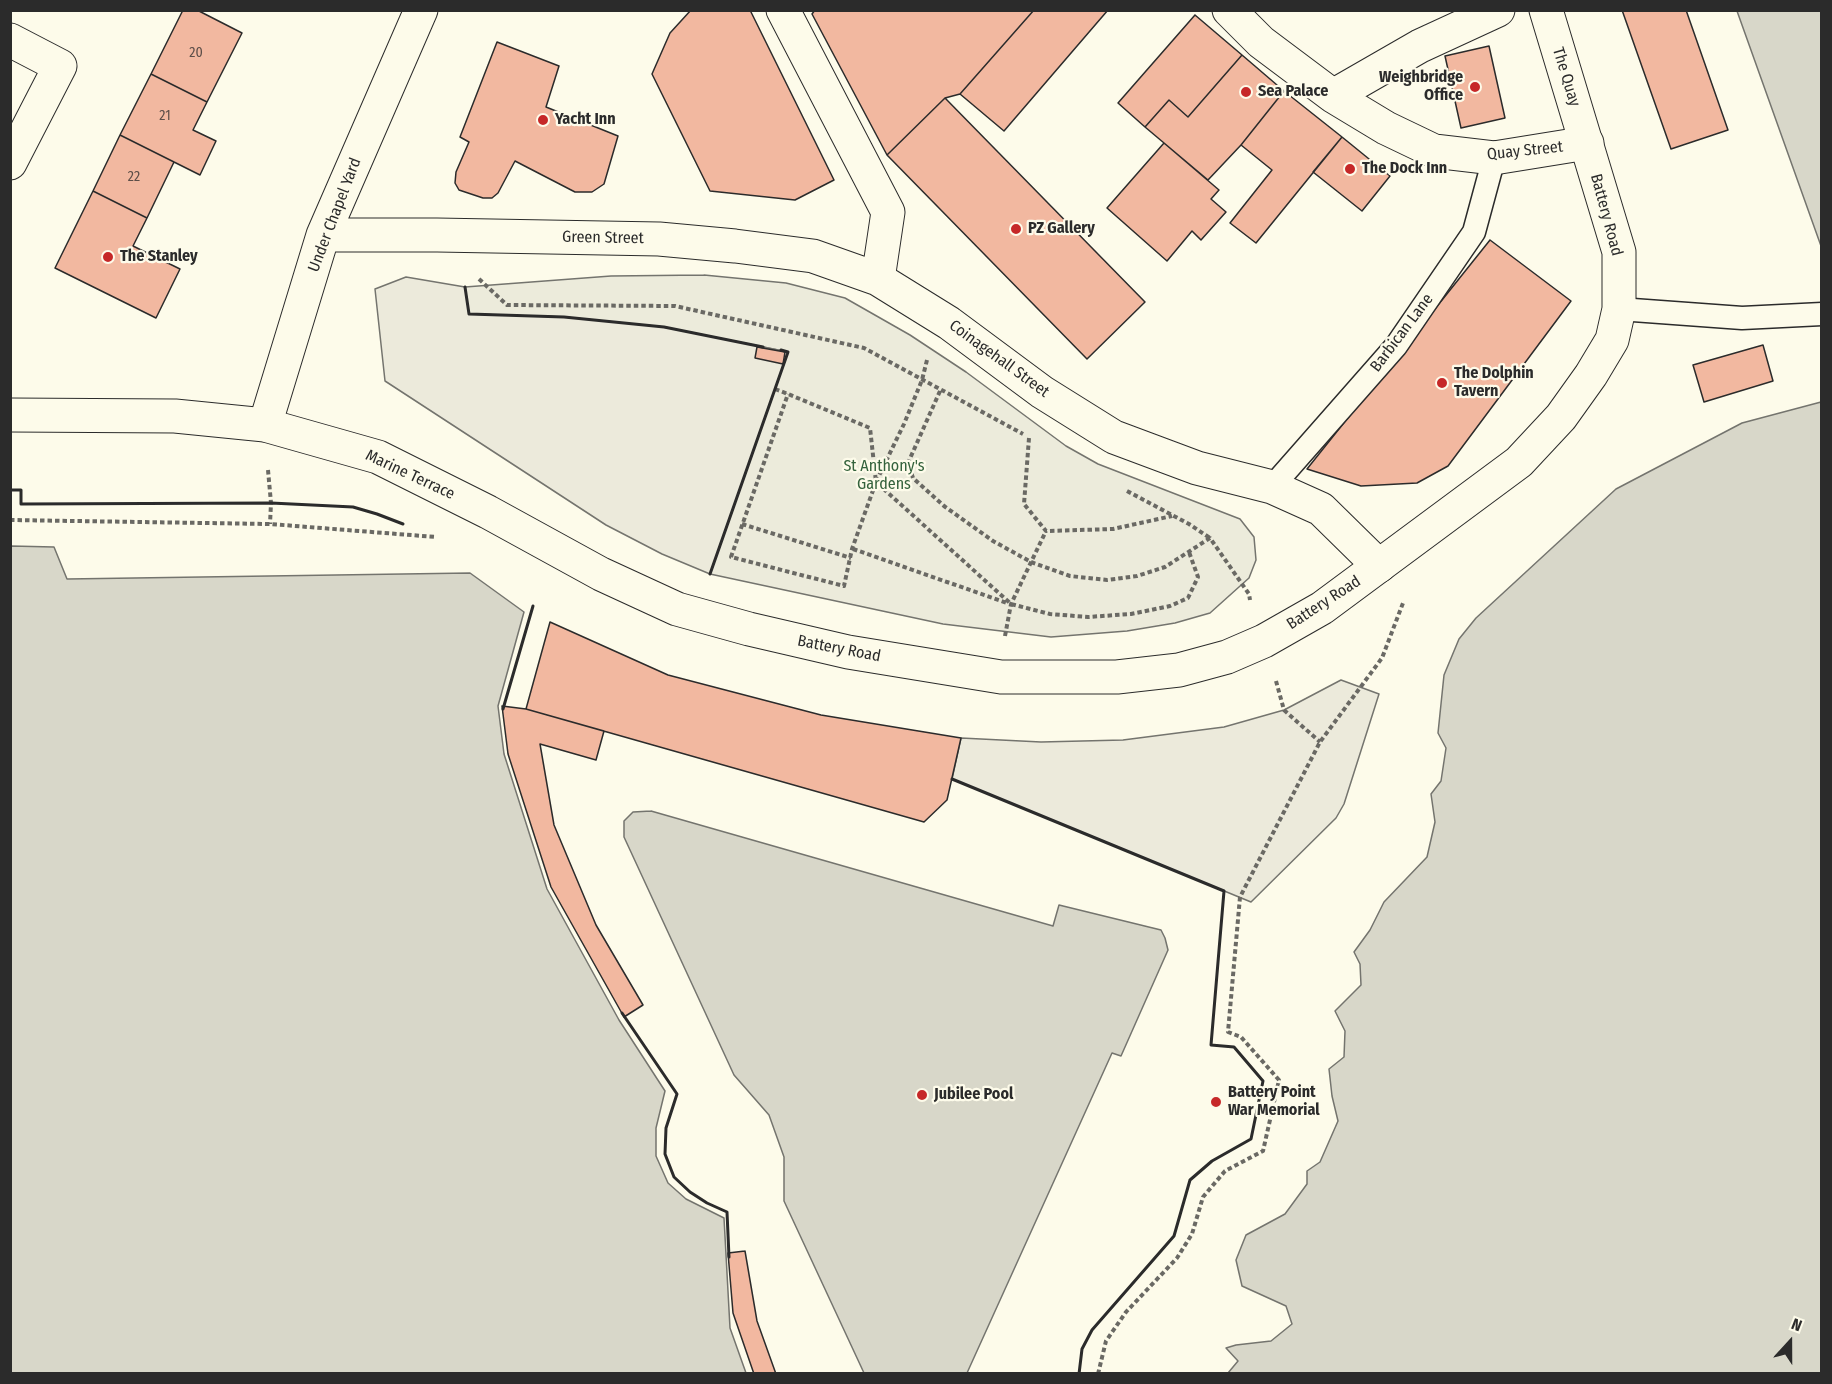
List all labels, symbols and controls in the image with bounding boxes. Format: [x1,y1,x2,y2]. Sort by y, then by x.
house number: 20 [189,45,203,61]
street label: The Quay [1548,45,1584,109]
place label: Weighbridge Office [1379,68,1463,106]
marker: Weighbridge Office [1468,80,1482,94]
place label: Sea Palace [1258,82,1328,102]
marker: Sea Palace [1239,85,1253,99]
house number: 21 [159,108,171,124]
place label: Yacht Inn [555,110,616,130]
marker: Yacht Inn [536,113,550,127]
street label: Quay Street [1486,137,1564,165]
street label: Under Chapel Yard [304,155,366,275]
place label: The Dock Inn [1362,159,1447,179]
marker: The Dock Inn [1343,162,1357,176]
house number: 22 [128,169,140,185]
street label: Battery Road [1586,172,1626,258]
place label: PZ Gallery [1028,219,1095,239]
marker: PZ Gallery [1009,222,1023,236]
street label: Green Street [562,228,644,248]
place label: The Stanley [120,247,198,267]
marker: The Stanley [101,250,115,264]
street label: Barbican Lane [1366,290,1438,376]
street label: Coinagehall Street [945,316,1053,402]
place label: The Dolphin Tavern [1454,364,1534,402]
marker: The Dolphin Tavern [1435,376,1449,390]
street label: Marine Terrace [362,446,458,504]
park label: St Anthony's Gardens [843,457,925,495]
street label: Battery Road [1283,572,1365,634]
street label: Battery Road [796,632,882,666]
place label: Battery Point War Memorial [1228,1083,1320,1121]
place label: Jubilee Pool [934,1085,1013,1105]
marker: Jubilee Pool [915,1088,929,1102]
marker: Battery Point War Memorial [1209,1095,1223,1109]
north arrow [1760,1312,1820,1372]
text: N [1789,1314,1805,1335]

